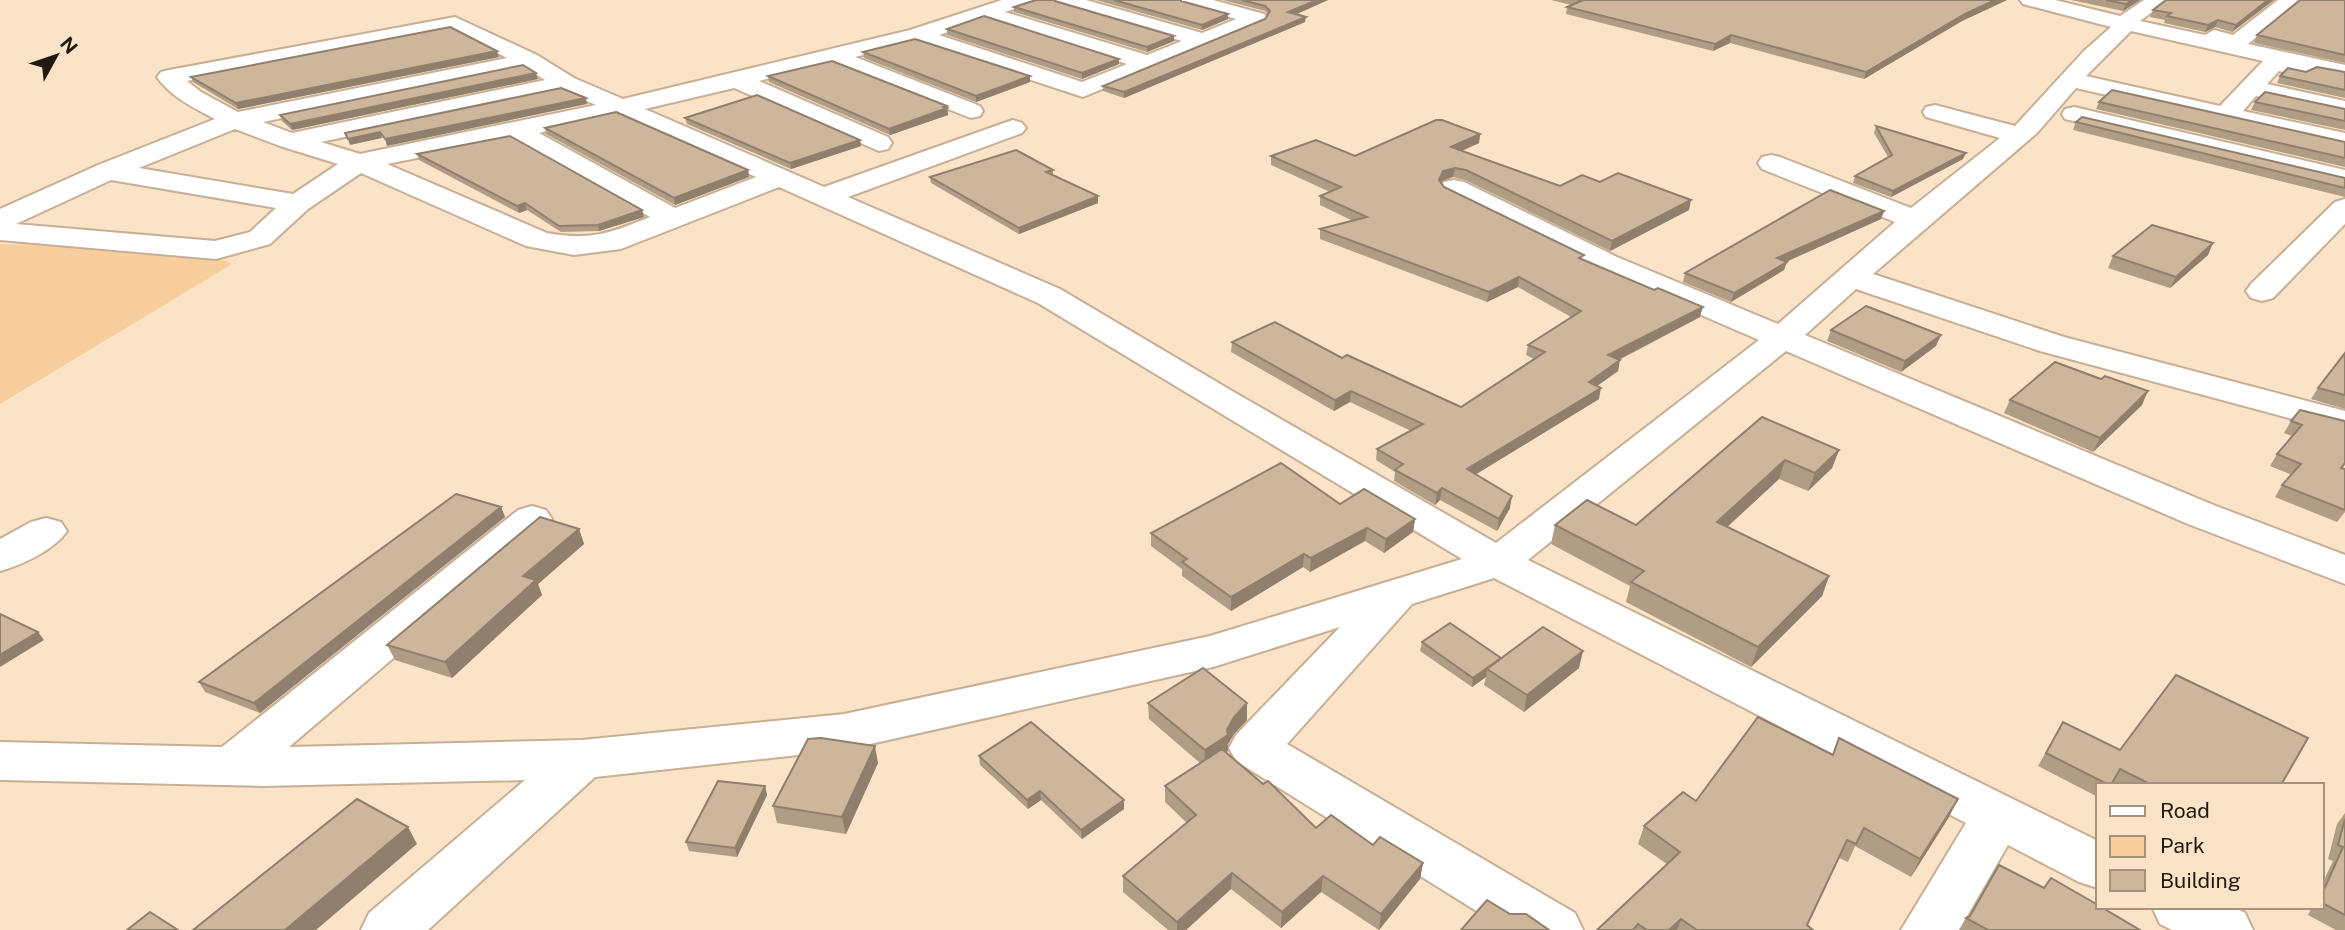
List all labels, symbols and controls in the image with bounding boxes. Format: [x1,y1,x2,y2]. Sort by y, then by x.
north arrow [21,21,91,91]
text: N [56,32,82,58]
legend [2096,783,2324,909]
text: Road [2160,798,2210,823]
text: Park [2160,833,2205,858]
text: Building [2160,868,2241,893]

